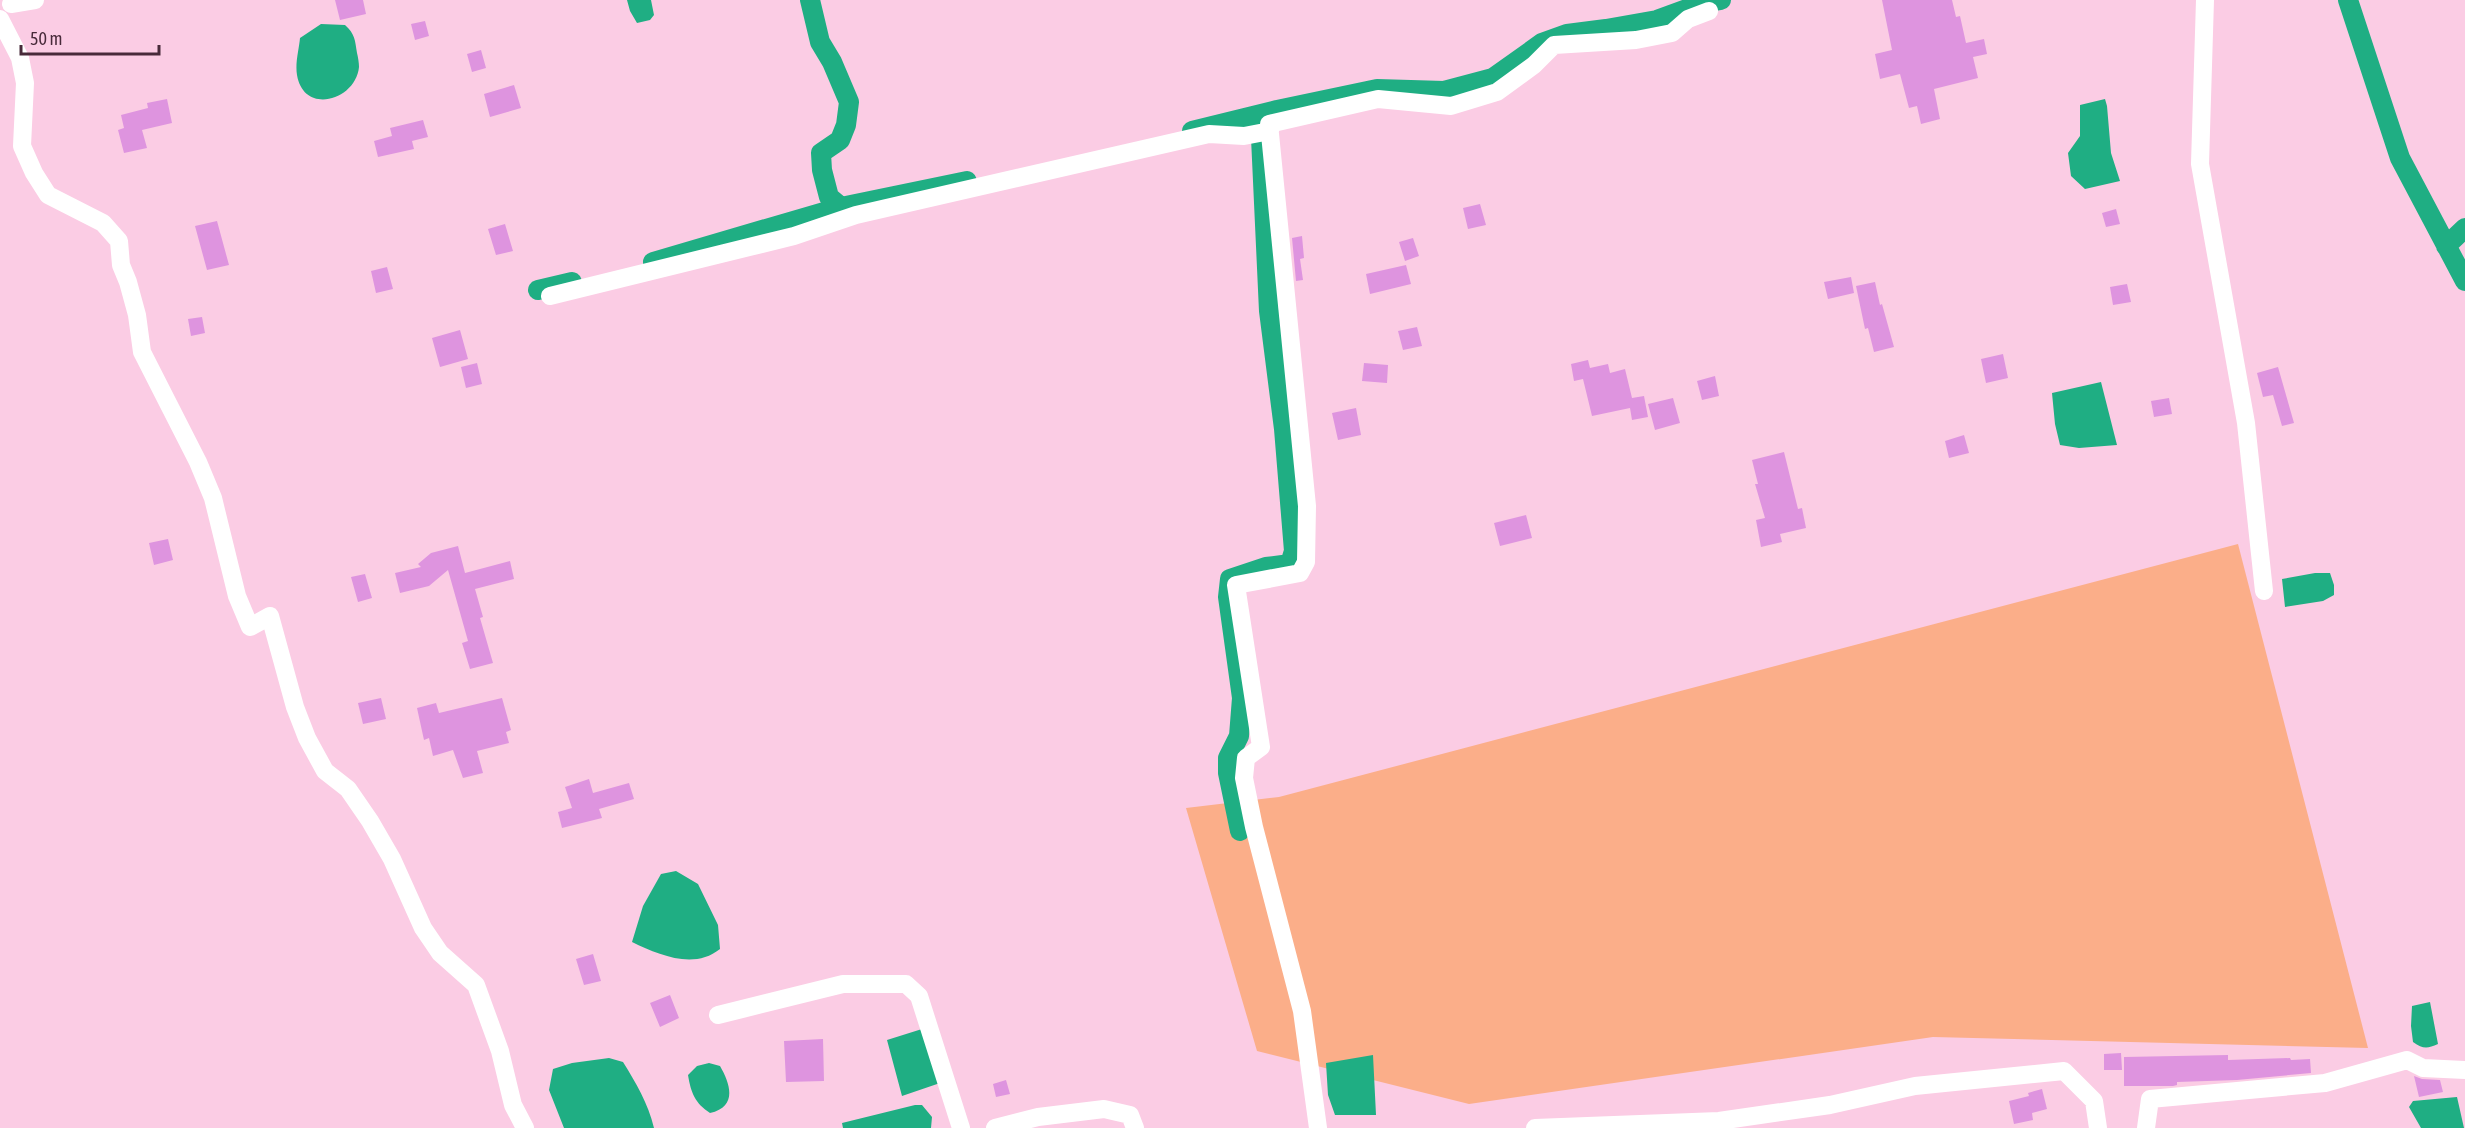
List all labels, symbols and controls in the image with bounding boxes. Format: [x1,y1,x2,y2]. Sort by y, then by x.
scale bar [21,18,159,56]
text: 50 m [30,28,62,49]

